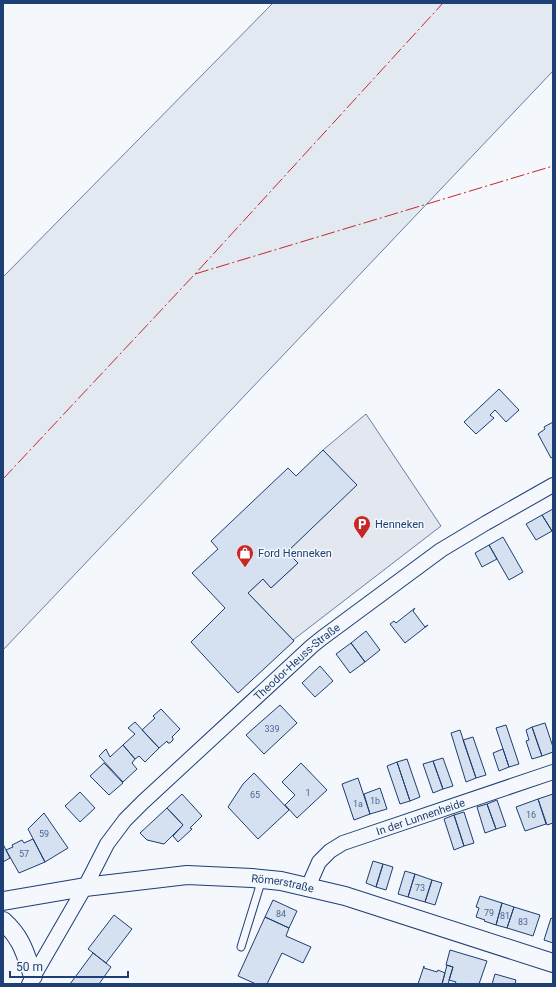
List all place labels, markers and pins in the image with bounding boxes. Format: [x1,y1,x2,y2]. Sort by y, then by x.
parking icon: Henneken [352,514,372,539]
place label: Henneken [375,518,424,531]
shop icon: Ford Henneken [235,543,255,568]
place label: Ford Henneken [258,547,332,560]

